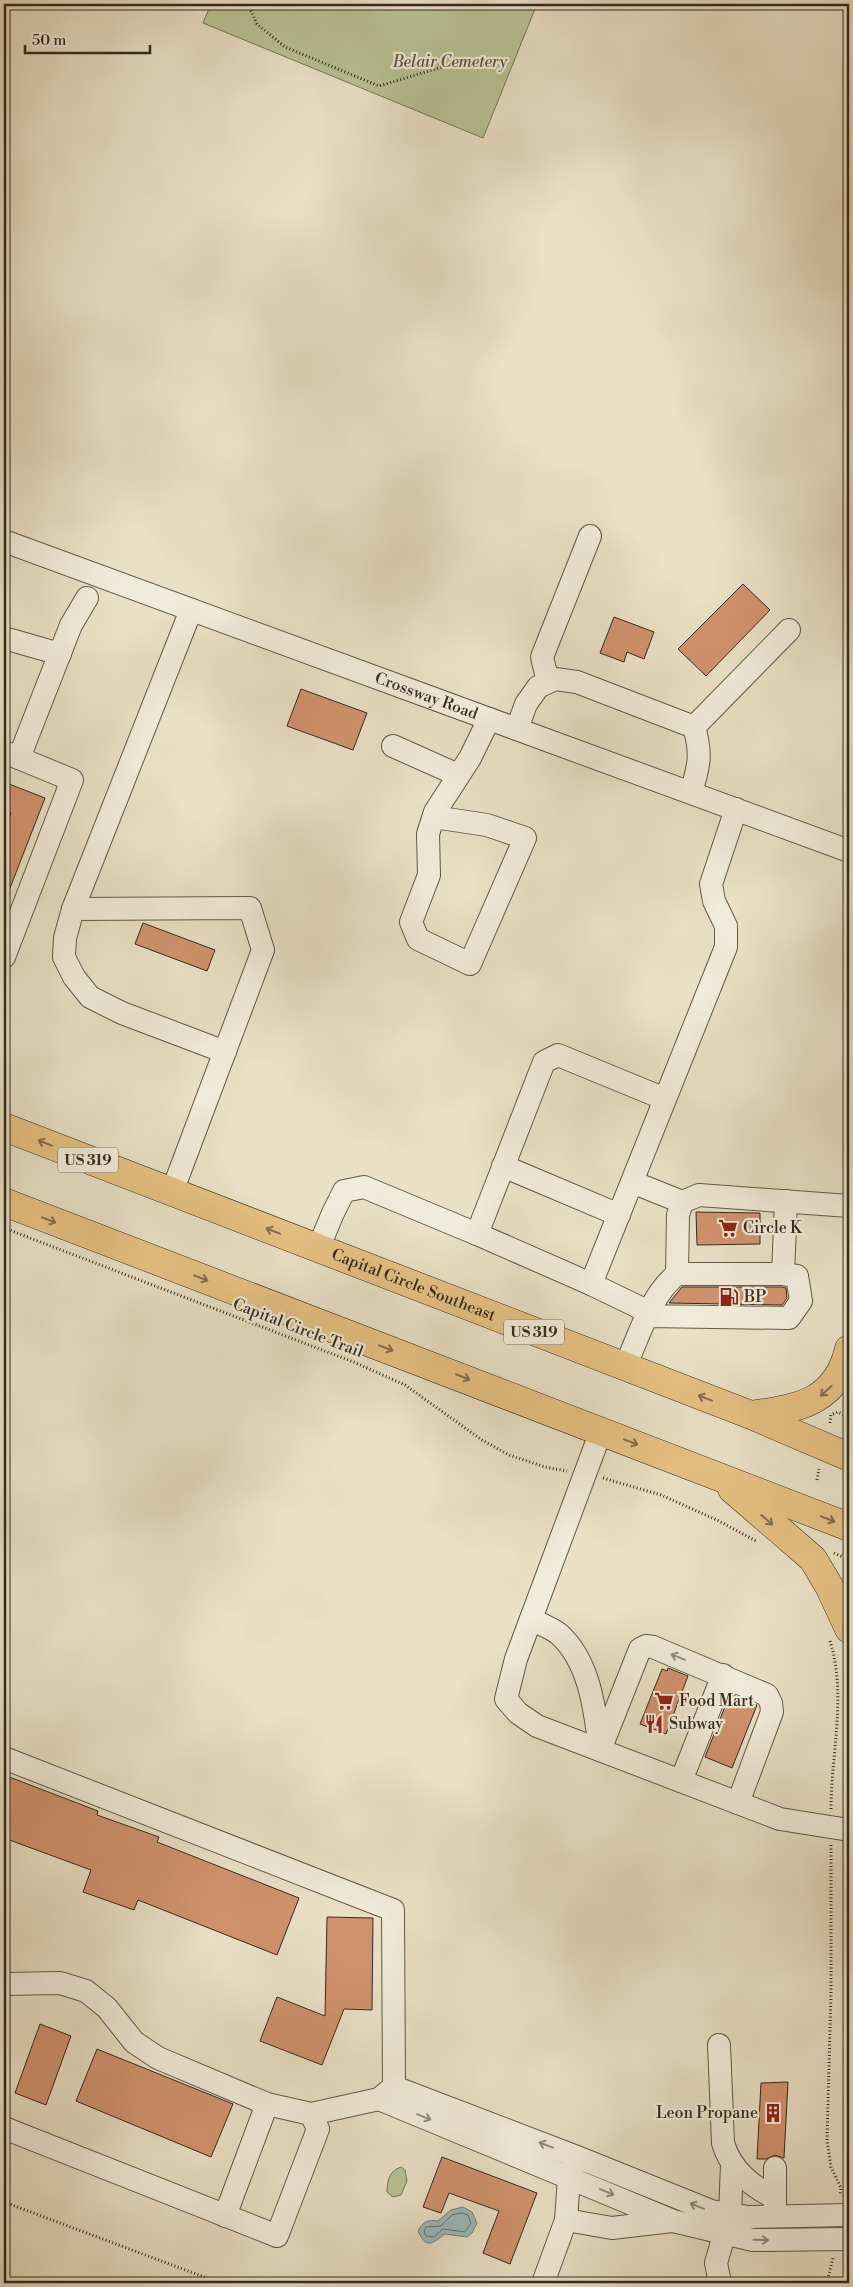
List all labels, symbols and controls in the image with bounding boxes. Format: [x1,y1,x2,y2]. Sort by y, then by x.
scale bar [25,22,150,54]
text: 50 m [32,31,66,50]
park label: Belair Cemetery [392,52,508,72]
street label: Crossway Road [372,668,481,724]
one-way arrow [38,1138,53,1147]
road number: US 319 [58,1148,118,1172]
one-way arrow [41,1216,56,1225]
supermarket icon: Circle K [717,1217,739,1239]
place label: Circle K [743,1218,803,1238]
one-way arrow [266,1226,281,1235]
street label: Capital Circle Southeast [329,1244,499,1326]
one-way arrow [193,1273,208,1283]
fuel station icon: BP [718,1286,740,1308]
place label: BP [743,1287,766,1307]
street label: Capital Circle Trail [230,1294,366,1362]
road number: US 319 [504,1320,564,1344]
one-way arrow [378,1344,393,1353]
one-way arrow [455,1373,470,1382]
one-way arrow [820,1385,833,1397]
one-way arrow [698,1393,713,1402]
one-way arrow [623,1438,638,1448]
one-way arrow [761,1514,774,1526]
one-way arrow [820,1515,835,1524]
one-way arrow [670,1651,685,1660]
supermarket icon: Food Mart [653,1690,675,1712]
place label: Food Mart [679,1691,754,1711]
restaurant icon: Subway [643,1713,665,1735]
place label: Subway [669,1714,723,1734]
building icon: Leon Propane [762,2102,784,2124]
place label: Leon Propane [656,2103,758,2123]
one-way arrow [416,2113,431,2122]
one-way arrow [539,2140,555,2149]
one-way arrow [599,2189,614,2198]
one-way arrow [690,2200,705,2210]
one-way arrow [752,2235,769,2245]

